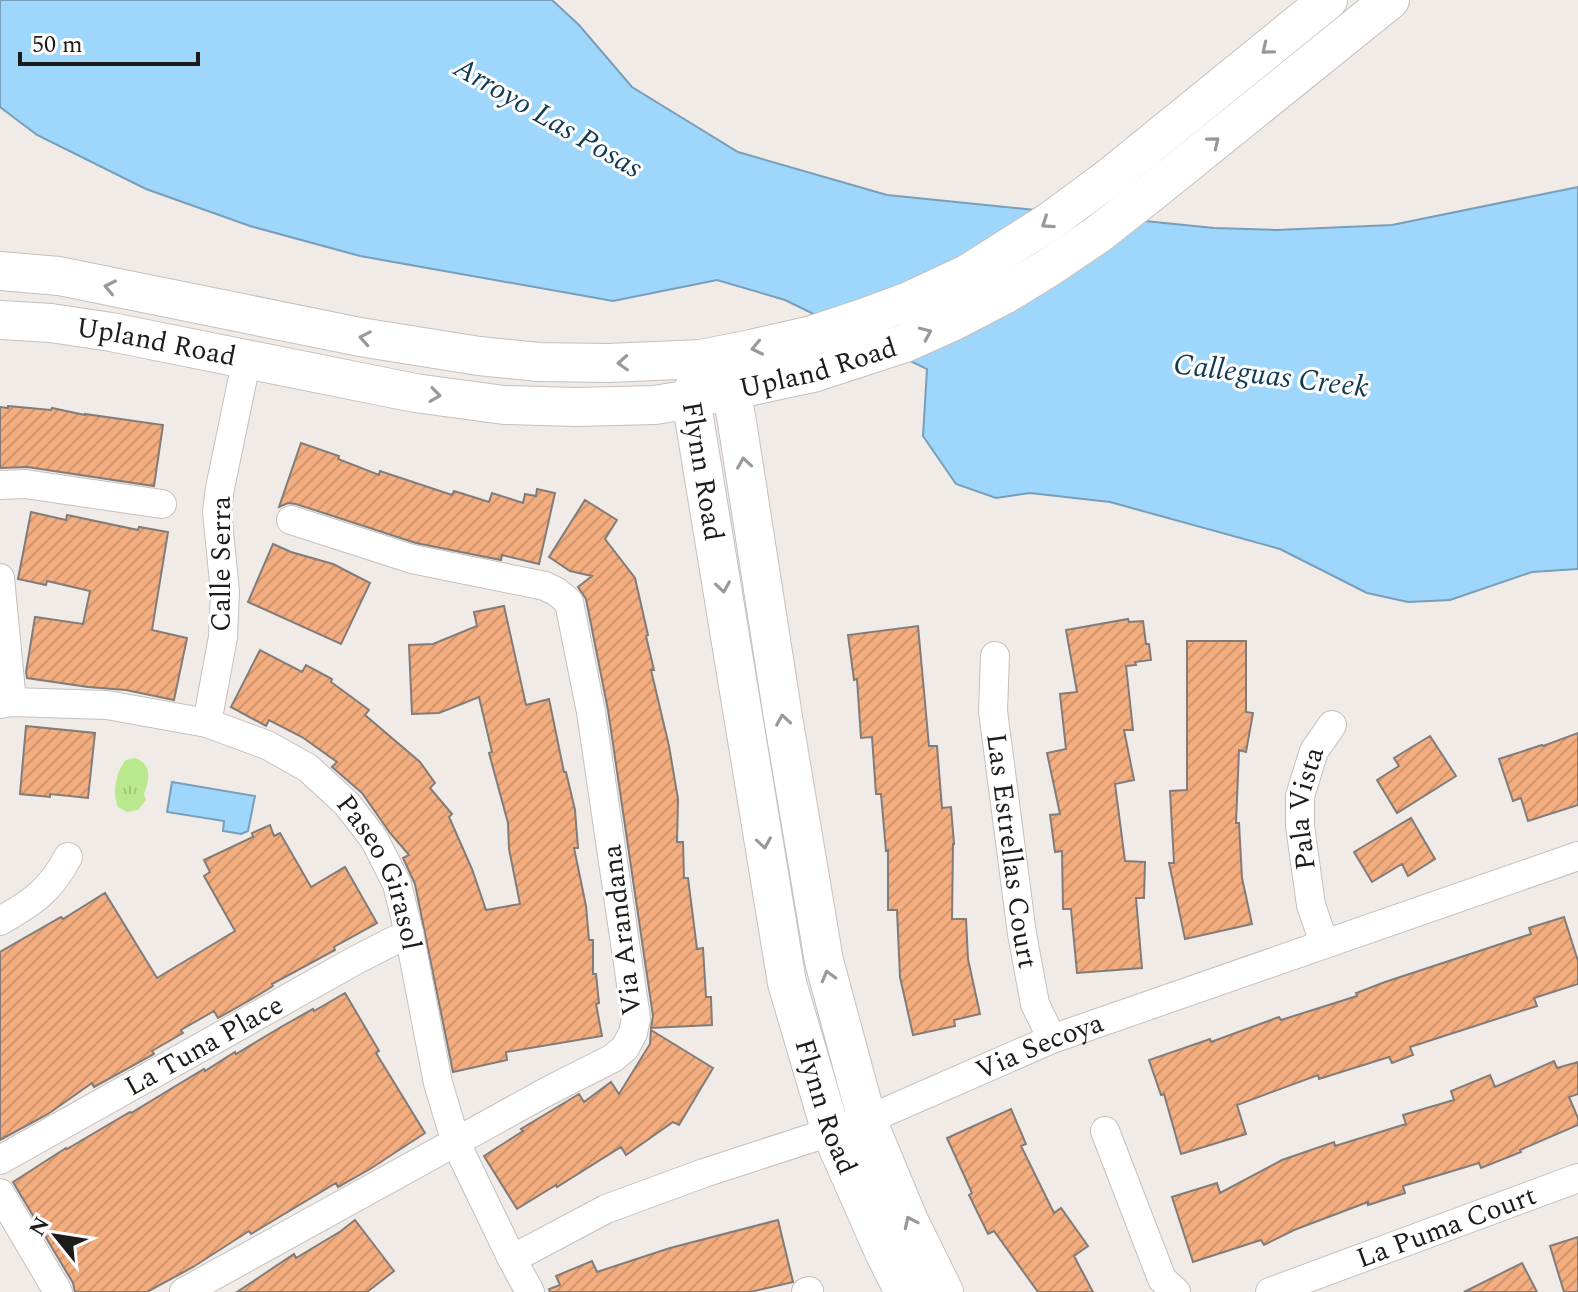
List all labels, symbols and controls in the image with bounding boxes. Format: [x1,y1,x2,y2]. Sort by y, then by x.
scale bar [20,16,198,66]
text: 50 m [32,27,83,63]
one-way arrow [1262,39,1276,54]
water label: Arroyo Las Posas [444,45,651,191]
one-way arrow [1205,137,1219,152]
one-way arrow [1042,213,1056,228]
one-way arrow [104,279,117,296]
street label: Upland Road [73,306,240,378]
street label: Upland Road [735,326,902,410]
one-way arrow [917,327,932,343]
one-way arrow [358,330,372,347]
one-way arrow [750,338,763,355]
water label: Calleguas Creek [1171,341,1371,411]
one-way arrow [616,354,629,371]
one-way arrow [428,386,442,403]
street label: Flynn Road [670,398,736,544]
one-way arrow [736,456,753,470]
street label: Calle Serra [200,496,243,632]
one-way arrow [713,580,730,594]
one-way arrow [776,713,793,727]
street label: Las Estrellas Court [975,730,1049,972]
street label: Pala Vista [1279,741,1336,873]
street label: Paseo Girasol [325,785,433,954]
one-way arrow [755,837,772,850]
street label: Via Arandana [590,842,654,1018]
one-way arrow [821,969,837,983]
street label: La Tuna Place [117,983,291,1107]
street label: Via Secoya [969,1001,1110,1091]
street label: Flynn Road [783,1033,869,1181]
street label: La Puma Court [1350,1174,1542,1280]
north arrow [16,1196,96,1276]
text: N [21,1211,59,1243]
one-way arrow [904,1216,920,1230]

